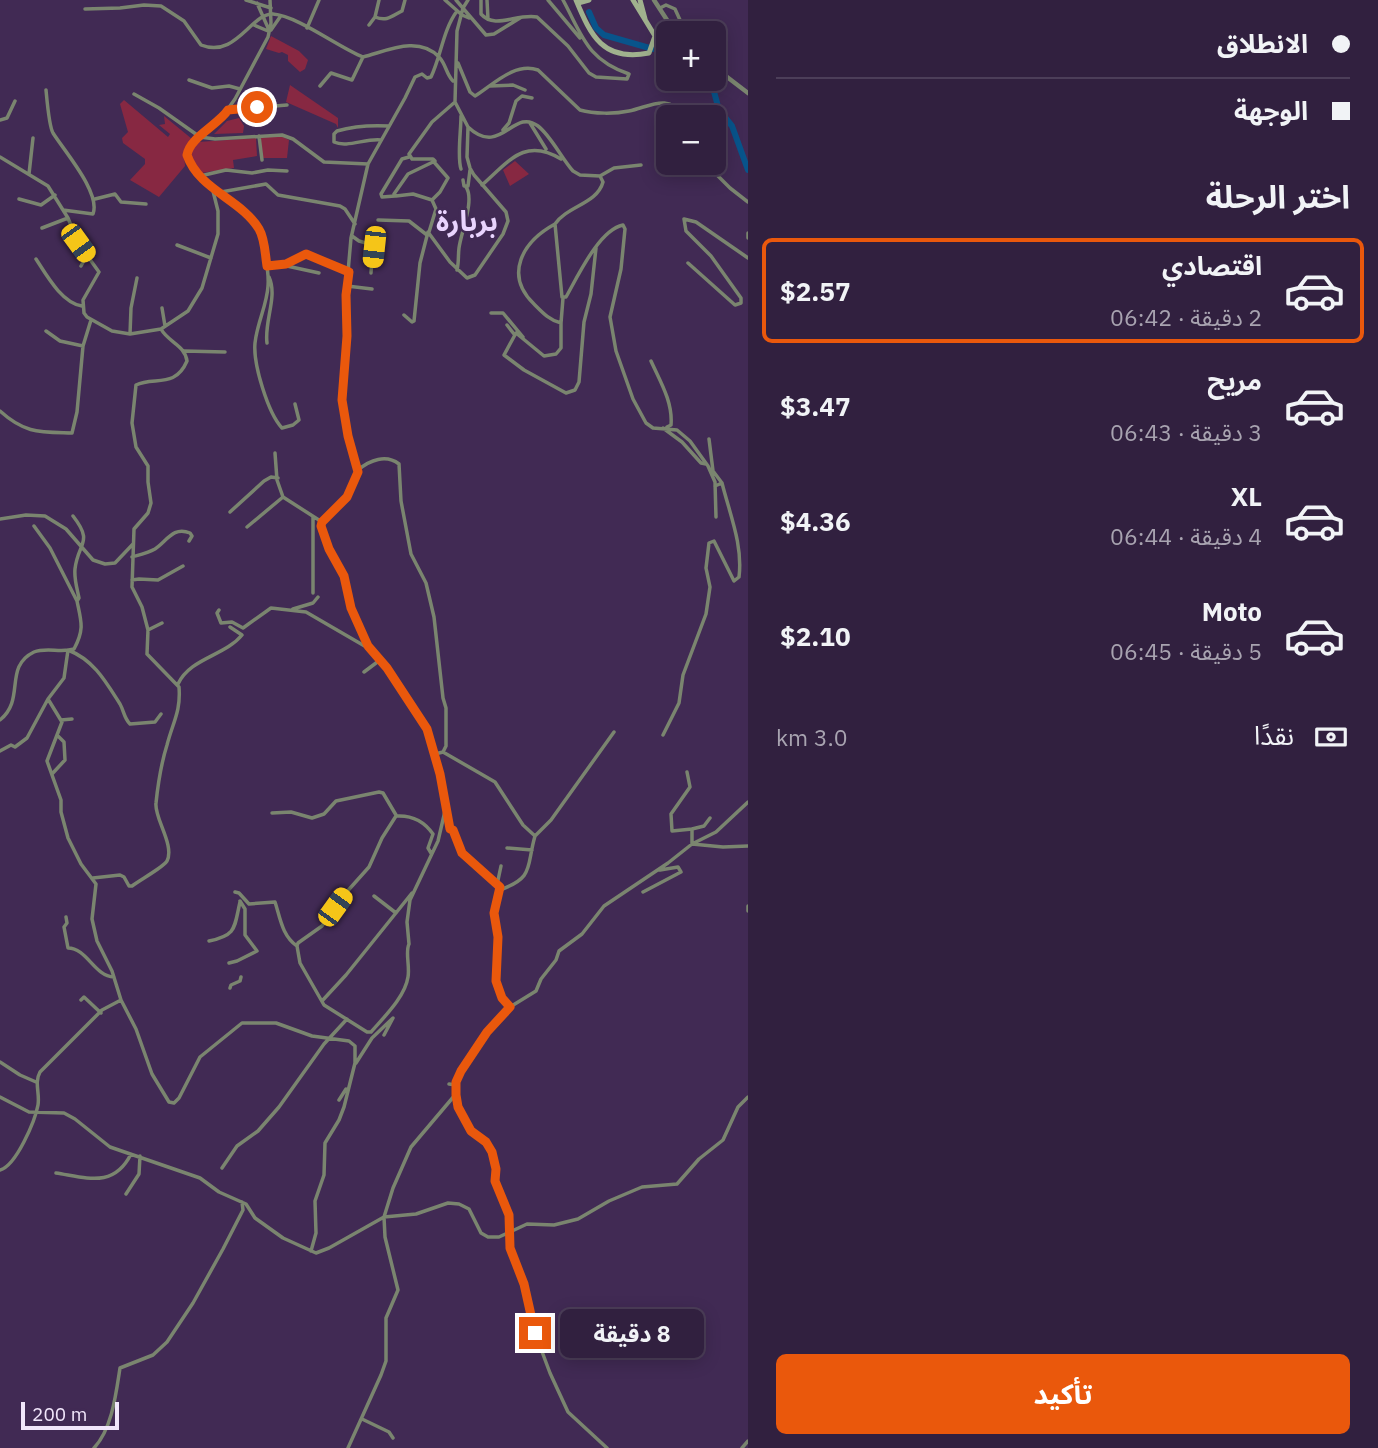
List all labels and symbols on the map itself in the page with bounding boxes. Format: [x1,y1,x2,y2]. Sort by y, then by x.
route start [241,91,273,123]
district label: بربارة [436,202,498,239]
car [58,220,99,266]
car [362,225,387,269]
car [315,884,356,930]
callout: 8 دقيقة [560,1308,703,1358]
route end [519,1317,551,1349]
scale bar [21,1399,119,1431]

